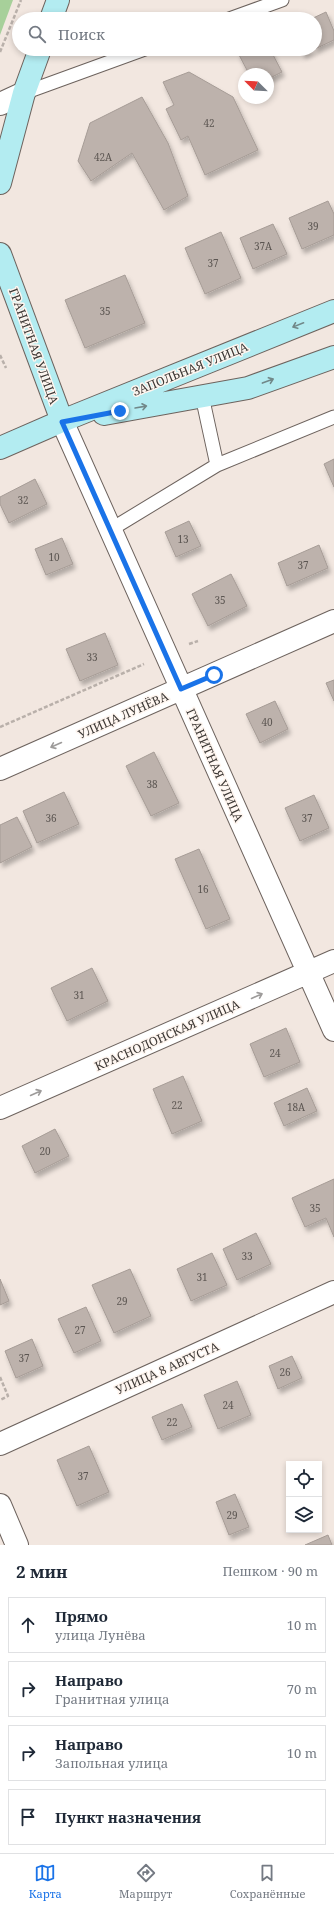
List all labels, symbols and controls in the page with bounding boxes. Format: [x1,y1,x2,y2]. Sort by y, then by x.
search box [12,12,322,56]
icon: search [26,23,48,45]
text: Поиск [58,24,105,44]
north arrow [238,68,274,104]
house number: 42 [203,116,215,130]
house number: 42А [94,150,113,164]
house number: 39 [307,219,319,233]
house number: 37А [254,239,273,253]
house number: 37 [207,256,219,270]
street label: ГРАНИТНАЯ УЛИЦА [5,286,63,407]
house number: 35 [99,304,111,318]
one-way arrow [292,322,304,330]
street label: ЗАПОЛЬНАЯ УЛИЦА [130,338,251,400]
one-way arrow [262,377,275,384]
route end [111,402,129,420]
one-way arrow [134,403,147,411]
house number: 32 [17,493,29,507]
house number: 13 [177,532,189,546]
house number: 10 [48,550,60,564]
house number: 37 [297,558,309,572]
house number: 35 [214,593,226,607]
house number: 33 [86,650,98,664]
route start [205,666,223,684]
street label: УЛИЦА ЛУНЁВА [75,687,171,743]
street label: ГРАНИТНАЯ УЛИЦА [182,706,248,825]
house number: 40 [261,715,273,729]
one-way arrow [51,741,63,749]
house number: 38 [146,777,158,791]
house number: 36 [45,811,57,825]
house number: 37 [301,811,313,825]
house number: 16 [197,882,209,896]
house number: 31 [73,988,85,1002]
one-way arrow [251,992,263,999]
street label: КРАСНОДОНСКАЯ УЛИЦА [92,995,243,1075]
house number: 24 [269,1046,281,1060]
one-way arrow [29,1089,41,1096]
house number: 22 [171,1098,183,1112]
house number: 18А [287,1100,306,1114]
house number: 20 [39,1144,51,1158]
house number: 35 [309,1201,321,1215]
house number: 33 [241,1249,253,1263]
house number: 31 [196,1270,208,1284]
house number: 29 [116,1294,128,1308]
house number: 27 [74,1323,86,1337]
street label: УЛИЦА 8 АВГУСТА [113,1337,222,1398]
house number: 37 [18,1351,30,1365]
house number: 26 [279,1365,291,1379]
house number: 24 [222,1398,234,1412]
house number: 22 [166,1415,178,1429]
map controls [286,1461,322,1533]
button: locate [286,1461,322,1497]
house number: 37 [77,1469,89,1483]
button: layers [286,1497,322,1533]
house number: 29 [226,1508,238,1522]
text: 2 мин [16,1560,68,1583]
text: Пешком · 90 m [222,1562,318,1580]
text: Прямо [55,1606,108,1626]
icon: ahead [17,1614,39,1636]
text: 10 m [287,1616,317,1634]
text: улица Лунёва [55,1626,146,1644]
text: Направо [55,1670,123,1690]
icon: right [17,1678,39,1700]
text: 70 m [287,1680,317,1698]
text: Гранитная улица [55,1690,169,1708]
text: Направо [55,1734,123,1754]
icon: right [17,1742,39,1764]
text: 10 m [287,1744,317,1762]
text: Запольная улица [55,1754,168,1772]
icon: arrive [17,1806,39,1828]
text: Пункт назначения [55,1807,201,1827]
tab: Карта [29,1862,62,1901]
tab: Маршрут [119,1862,172,1901]
tab: Сохранённые [230,1862,305,1901]

